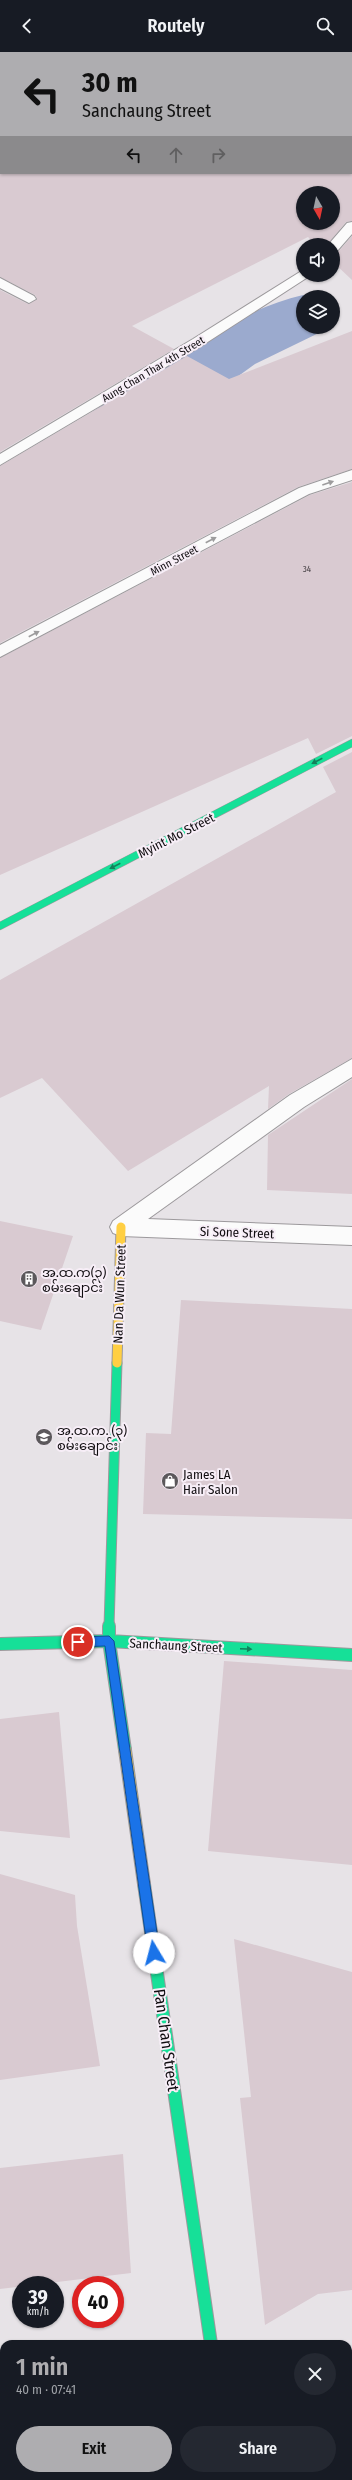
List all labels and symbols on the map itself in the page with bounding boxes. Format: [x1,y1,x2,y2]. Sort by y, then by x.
north arrow [296,186,340,230]
street label: Aung Chan Thar 4th Street [100,333,207,405]
one-way arrow [322,480,334,486]
one-way arrow [206,537,217,544]
street label: Minn Street [148,542,201,578]
house number: 34 [303,564,312,574]
one-way arrow [29,630,40,637]
one-way arrow [312,758,323,765]
street label: Myint Mo Street [136,809,218,861]
one-way arrow [109,863,121,870]
street label: Si Sone Street [200,1224,275,1241]
street label: Nan Da Wun Street [110,1243,129,1344]
place label: အ.ထ.က(၃) စမ်းချောင်း [42,1265,107,1298]
building icon: အ.ထ.က(၃) စမ်းချောင်း [19,1269,39,1289]
place label: အ.ထ.က. (၃) စမ်းချောင်း [57,1423,127,1456]
school or university icon: အ.ထ.က. (၃) စမ်းချောင်း [34,1427,54,1447]
place label: James LA Hair Salon [183,1467,238,1497]
shop icon: James LA Hair Salon [160,1471,180,1491]
pin [61,1625,95,1659]
street label: Sanchaung Street [129,1636,224,1655]
one-way arrow [240,1645,252,1652]
position arrow [133,1932,175,1974]
street label: Pan Chan Street [150,1988,183,2093]
speed limit sign: 40 [72,2276,124,2328]

